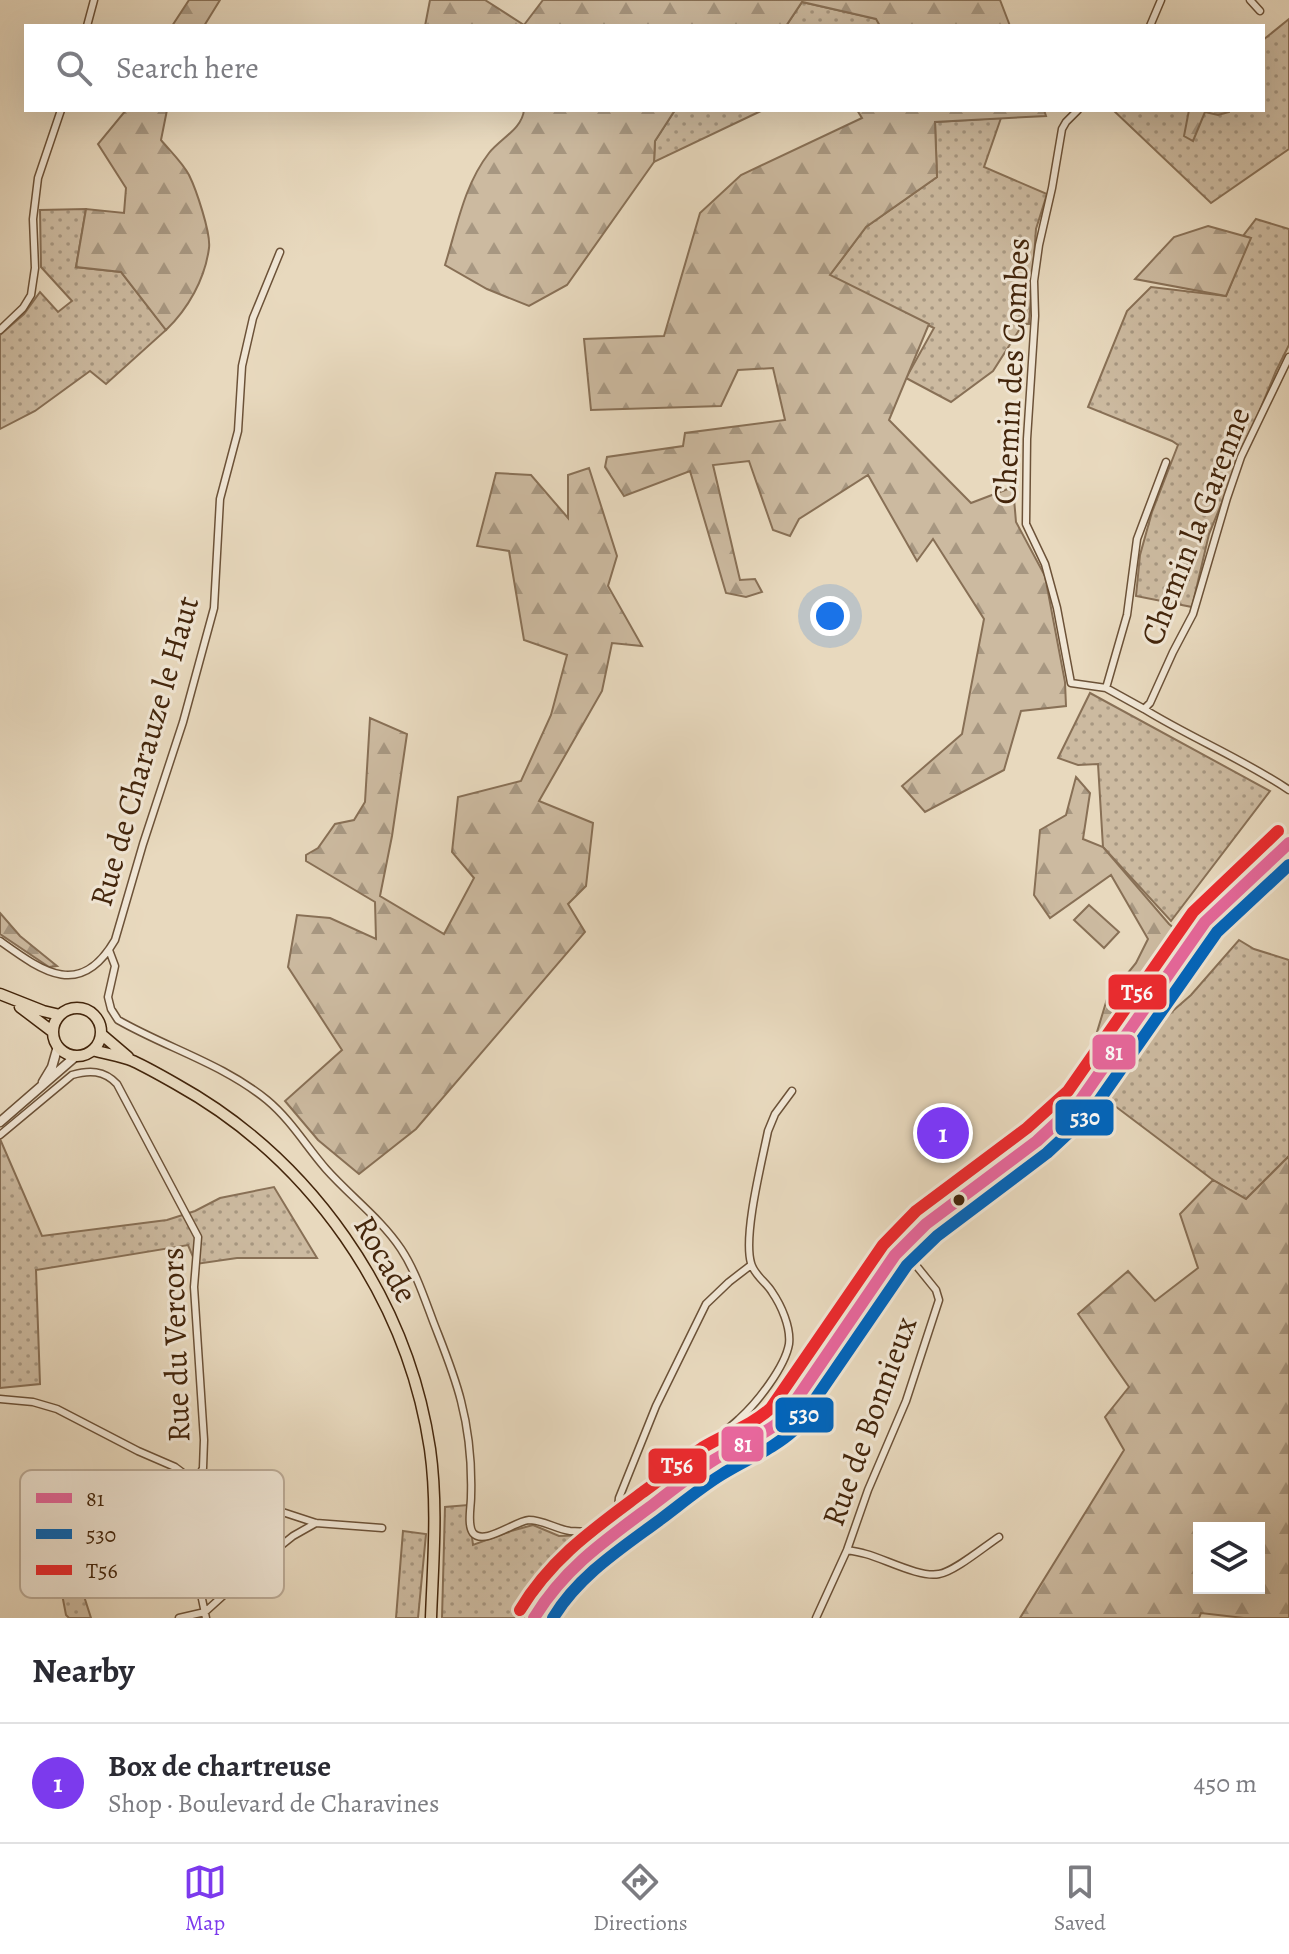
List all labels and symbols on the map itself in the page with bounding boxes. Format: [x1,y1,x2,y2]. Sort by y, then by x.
street label: Chemin des Combes [982,236,1040,506]
street label: Chemin la Garenne [1129,401,1261,651]
street label: Rue de Charauze le Haut [79,591,209,911]
your location [810,596,850,636]
line badge: T56 [1107,973,1168,1011]
text: T56 [1121,978,1153,1008]
line badge: 81 [1091,1033,1137,1071]
text: 81 [1105,1038,1123,1068]
line badge: 530 [1054,1098,1115,1137]
pin: 1 [917,1103,969,1163]
text: 530 [1070,1103,1100,1133]
unlabelled marker [951,1192,967,1208]
street label: Rocade [343,1207,429,1311]
street label: Rue du Vercors [150,1247,200,1443]
street label: Rue de Bonnieux [811,1310,927,1532]
line badge: 530 [774,1396,835,1434]
text: 530 [789,1400,819,1430]
line badge: 81 [720,1425,765,1463]
text: 81 [734,1430,752,1460]
line badge: T56 [647,1447,708,1485]
text: T56 [661,1451,693,1481]
legend [20,1470,284,1598]
text: 81 [86,1484,104,1514]
text: 530 [86,1520,116,1550]
text: T56 [86,1556,118,1586]

